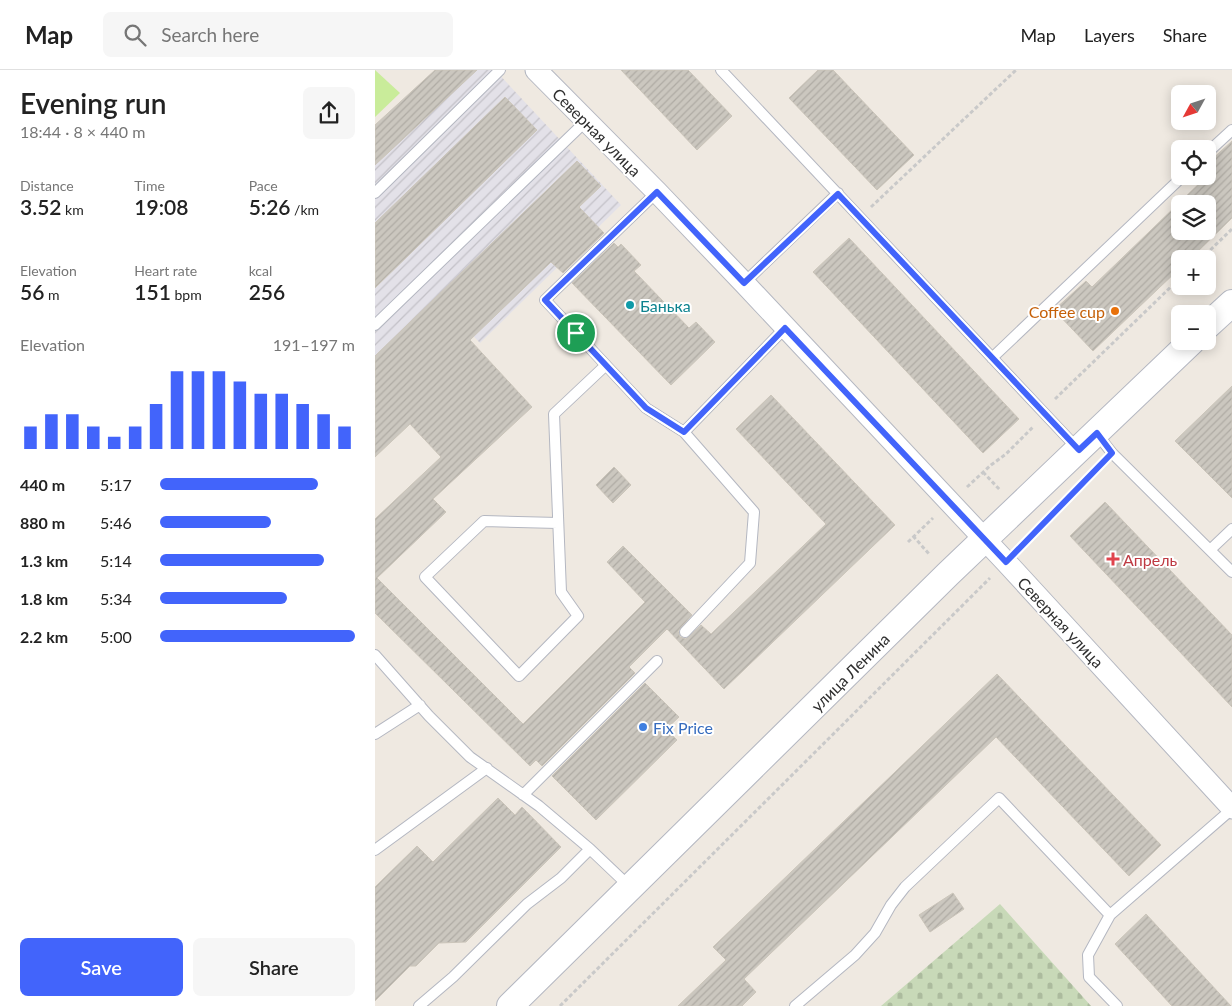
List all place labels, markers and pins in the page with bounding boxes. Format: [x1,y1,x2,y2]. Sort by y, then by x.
place label: Банька [640,296,691,315]
marker: Банька [624,299,636,311]
place label: Coffee cup [1029,302,1105,321]
marker: Coffee cup [1109,305,1121,317]
pin [555,312,597,354]
place label: Апрель [1123,550,1178,569]
marker: Апрель [1107,553,1119,565]
place label: Fix Price [653,718,713,737]
marker: Fix Price [637,721,649,733]

